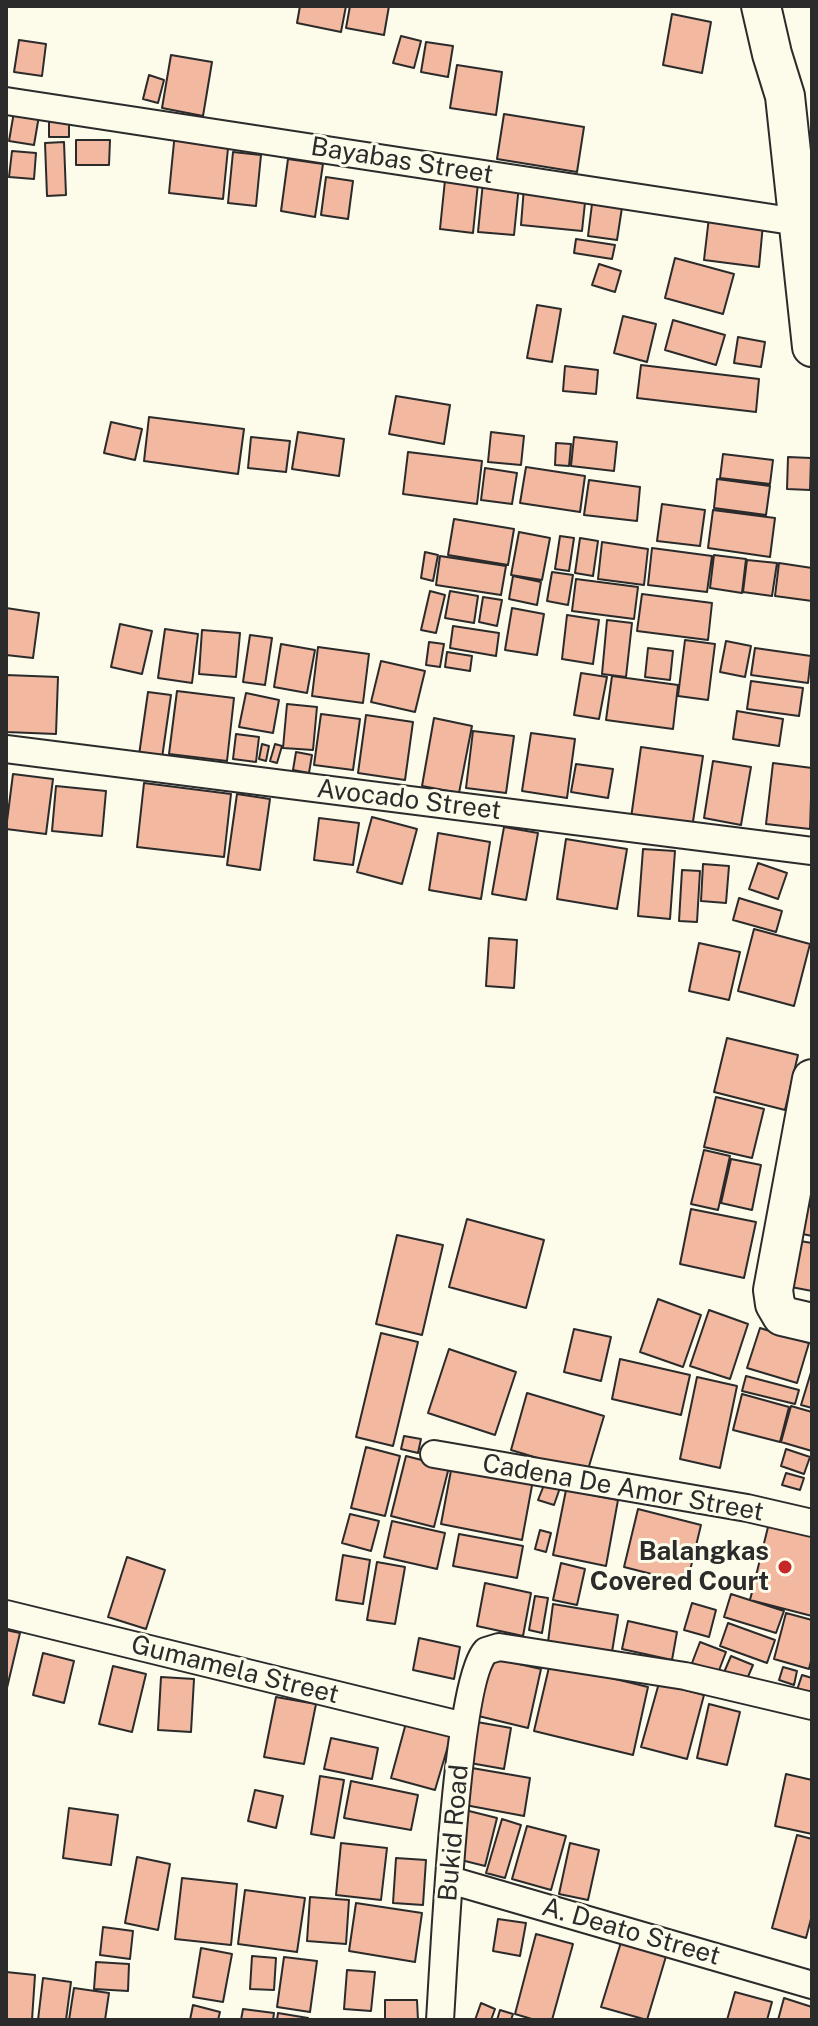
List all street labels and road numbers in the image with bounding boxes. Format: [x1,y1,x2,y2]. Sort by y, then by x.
street label: Bayabas Street [309,131,495,191]
street label: Avocado Street [315,773,503,827]
street label: Cadena De Amor Street [480,1448,766,1528]
street label: Gumamela Street [128,1629,342,1711]
street label: Bukid Road [432,1763,476,1903]
street label: A. Deato Street [538,1892,724,1972]

